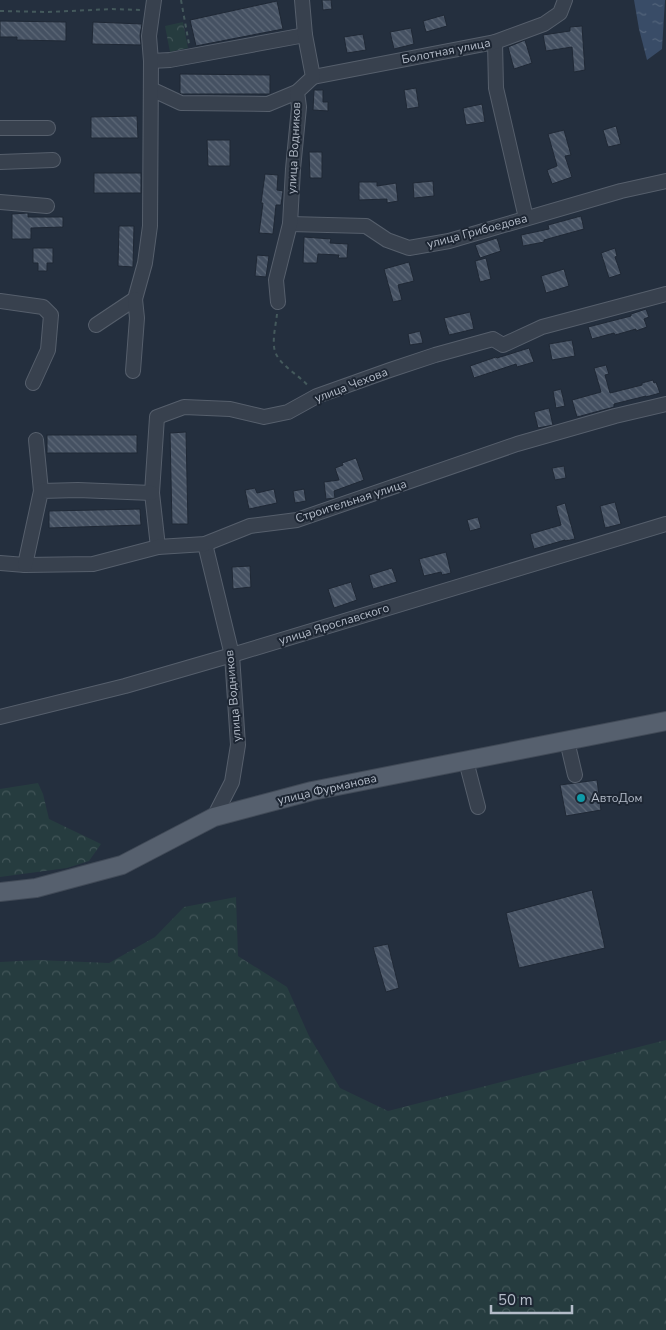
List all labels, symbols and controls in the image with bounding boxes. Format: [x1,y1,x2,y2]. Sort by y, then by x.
street label: Болотная улица [400,35,492,67]
street label: улица Водников [284,101,304,194]
street label: улица Грибоедова [425,210,529,252]
street label: улица Чехова [312,364,390,406]
street label: Строительная улица [293,475,409,527]
street label: улица Ярославского [277,599,391,648]
street label: улица Водников [221,649,245,743]
street label: улица Фурманова [276,770,378,808]
place label: АвтоДом [591,790,642,806]
marker: АвтоДом [575,792,587,804]
scale bar [491,1282,572,1314]
text: 50 m [498,1290,533,1310]

